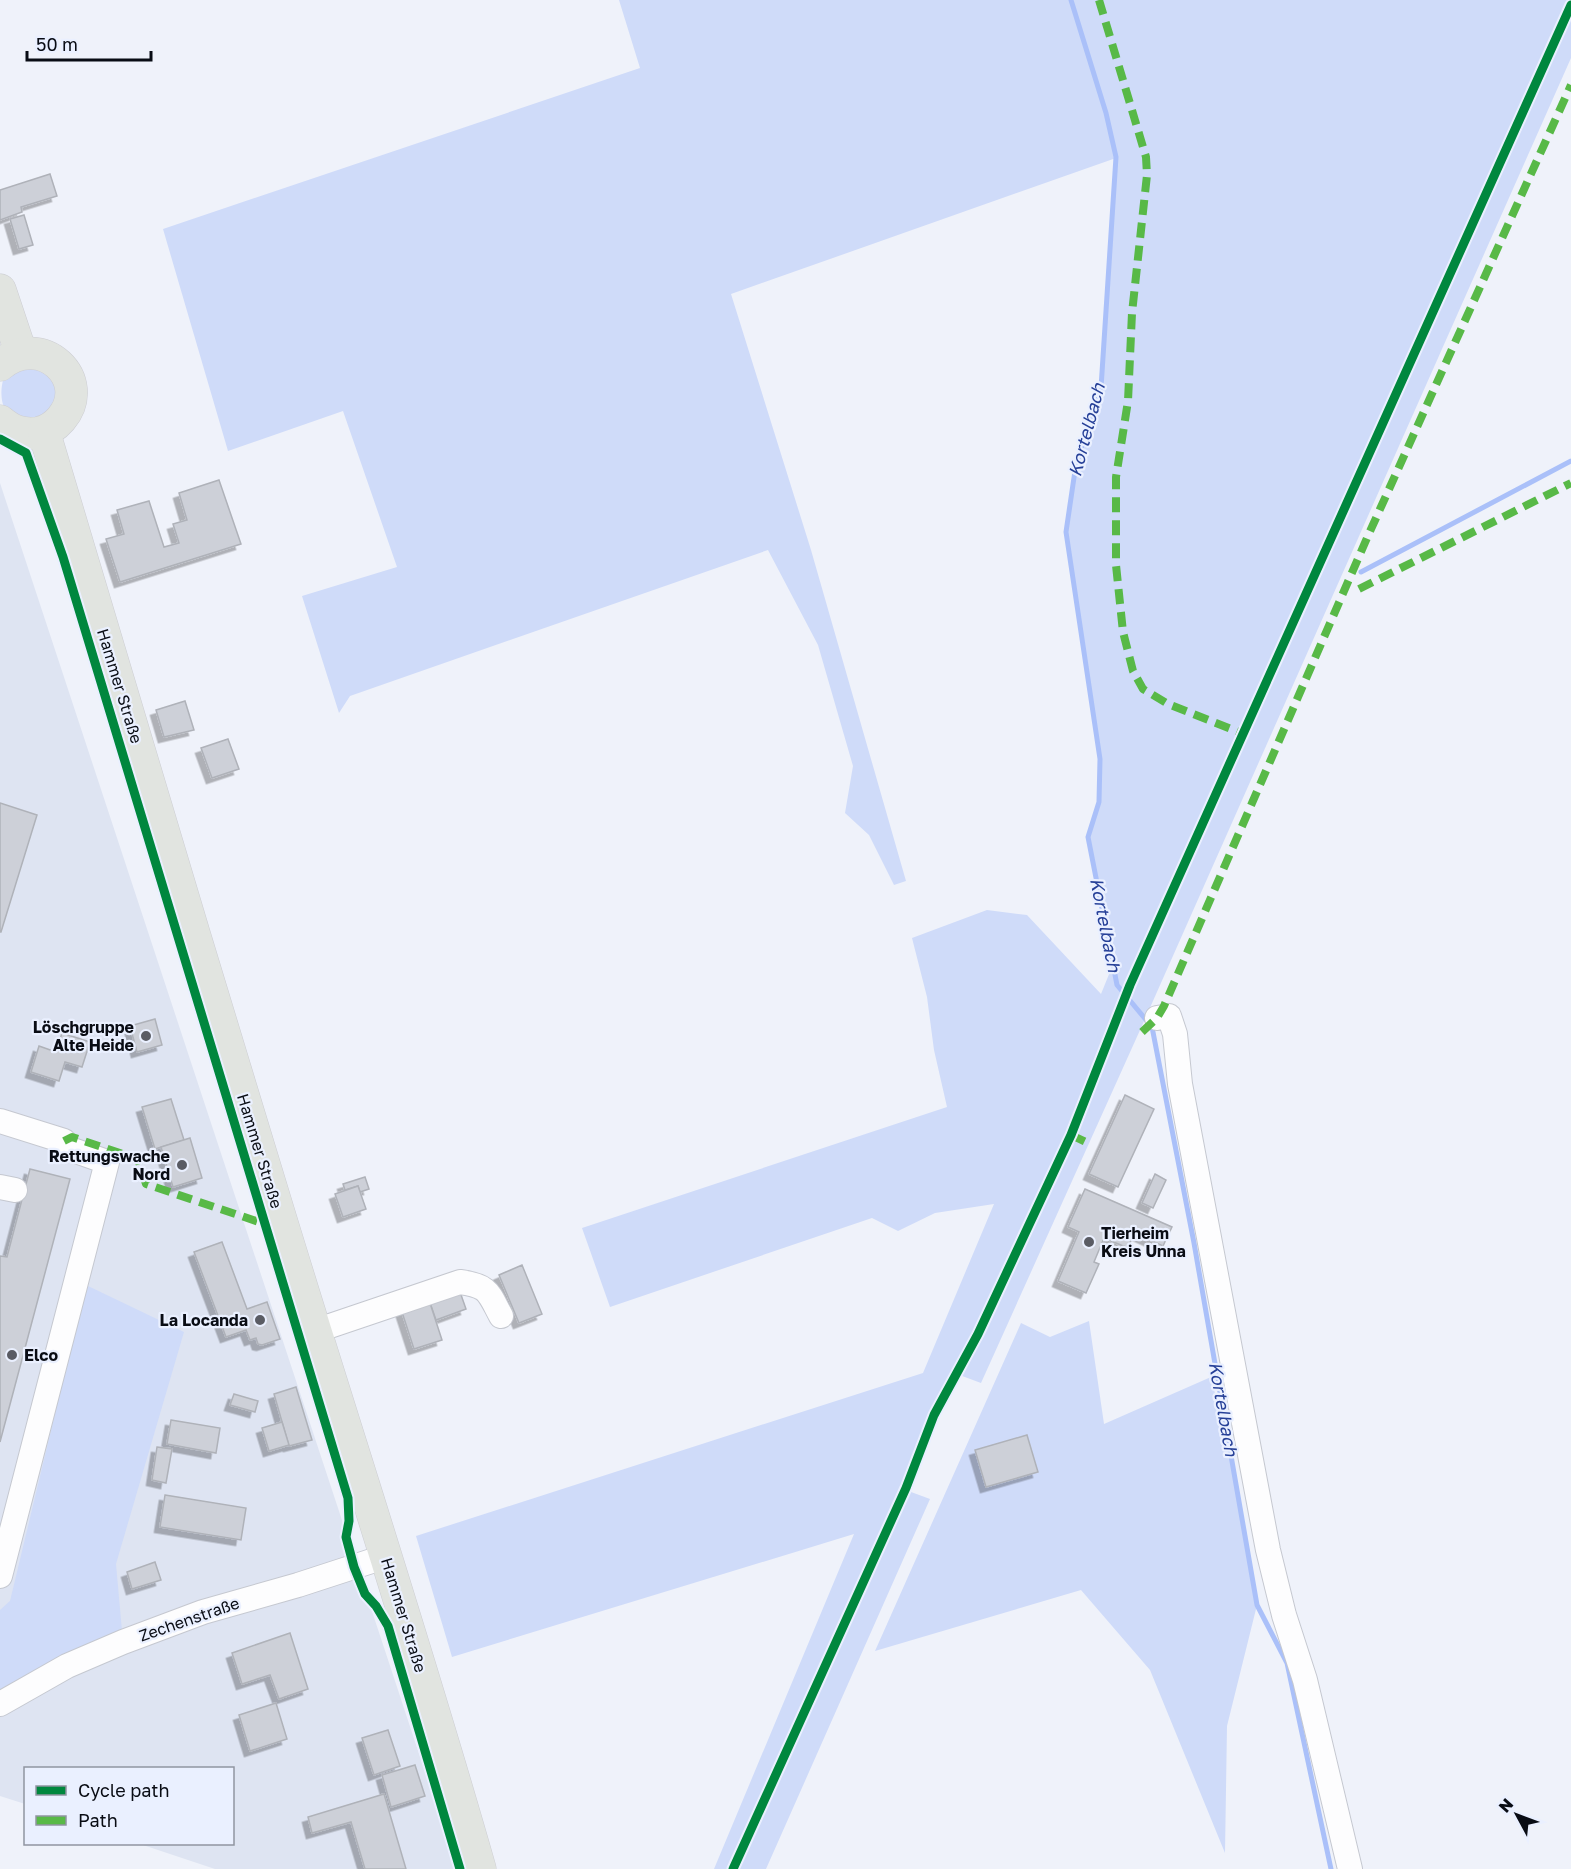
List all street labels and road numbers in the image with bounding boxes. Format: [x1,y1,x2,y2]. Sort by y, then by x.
street label: Hammer Straße [93,626,147,746]
street label: Hammer Straße [233,1091,287,1211]
street label: Hammer Straße [377,1555,431,1675]
street label: Zechenstraße [136,1592,242,1646]

